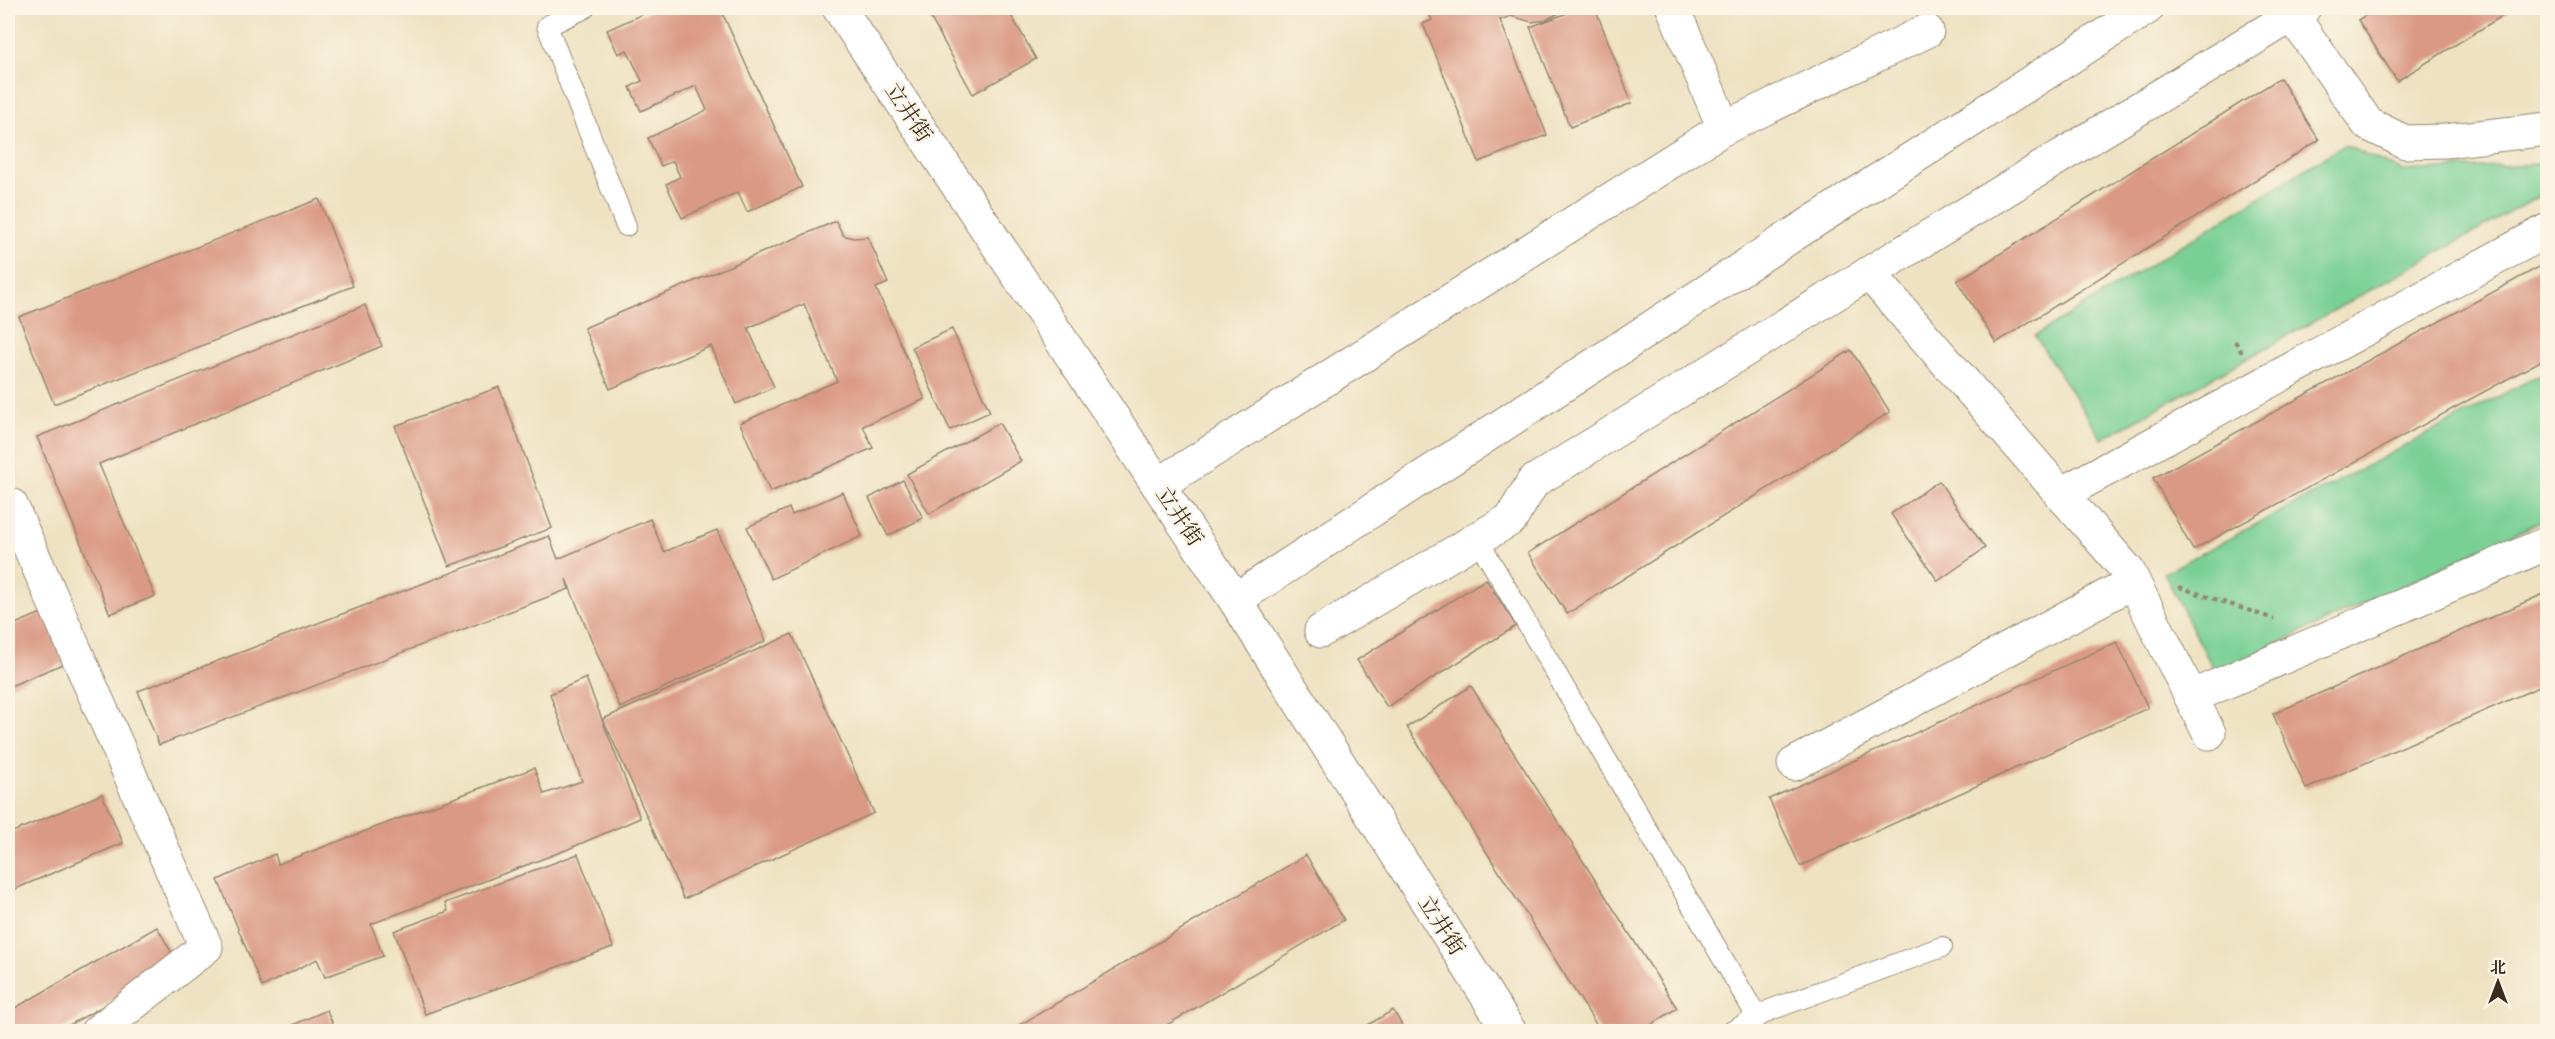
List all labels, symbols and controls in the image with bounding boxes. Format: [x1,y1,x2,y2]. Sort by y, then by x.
street label: 立井街 [876,77,938,149]
street label: 立井街 [1147,481,1209,553]
street label: 立井街 [1409,890,1471,962]
north arrow [2468,952,2528,1012]
text: 北 [2490,958,2506,980]

